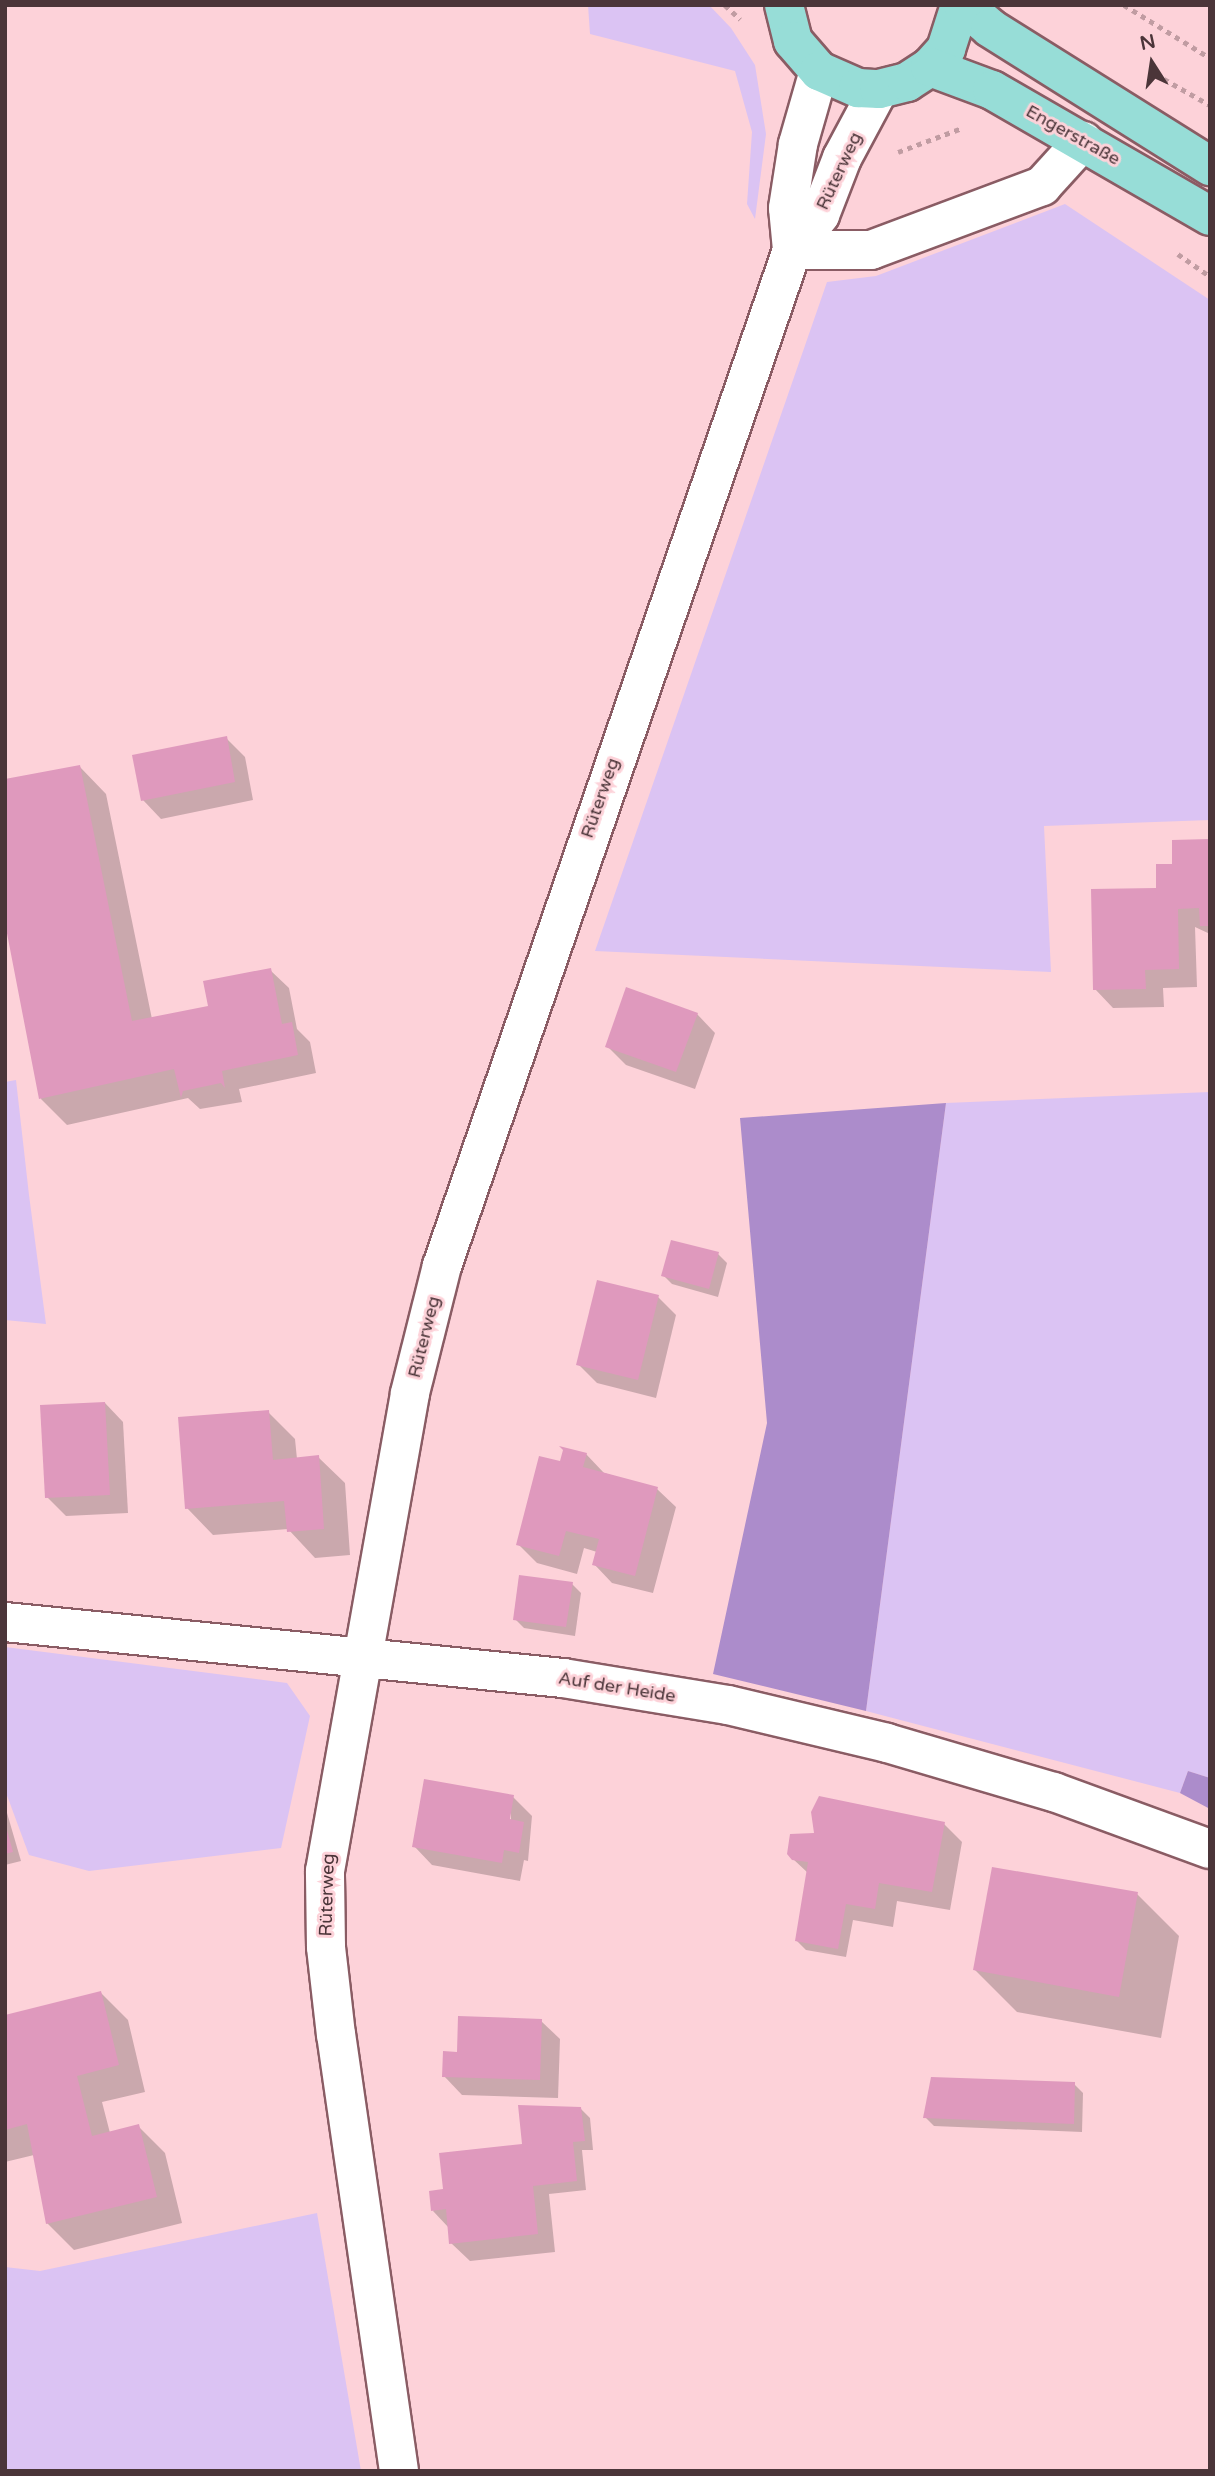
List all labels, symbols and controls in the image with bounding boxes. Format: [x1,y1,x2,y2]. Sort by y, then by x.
north arrow [1117,28,1187,98]
text: N [1138,30,1157,55]
street label: Engerstraße [1022,100,1124,170]
street label: Rüterweg [812,129,866,213]
street label: Rüterweg [576,755,624,841]
street label: Rüterweg [403,1294,445,1380]
street label: Auf der Heide [557,1667,677,1707]
street label: Rüterweg [315,1853,339,1937]

